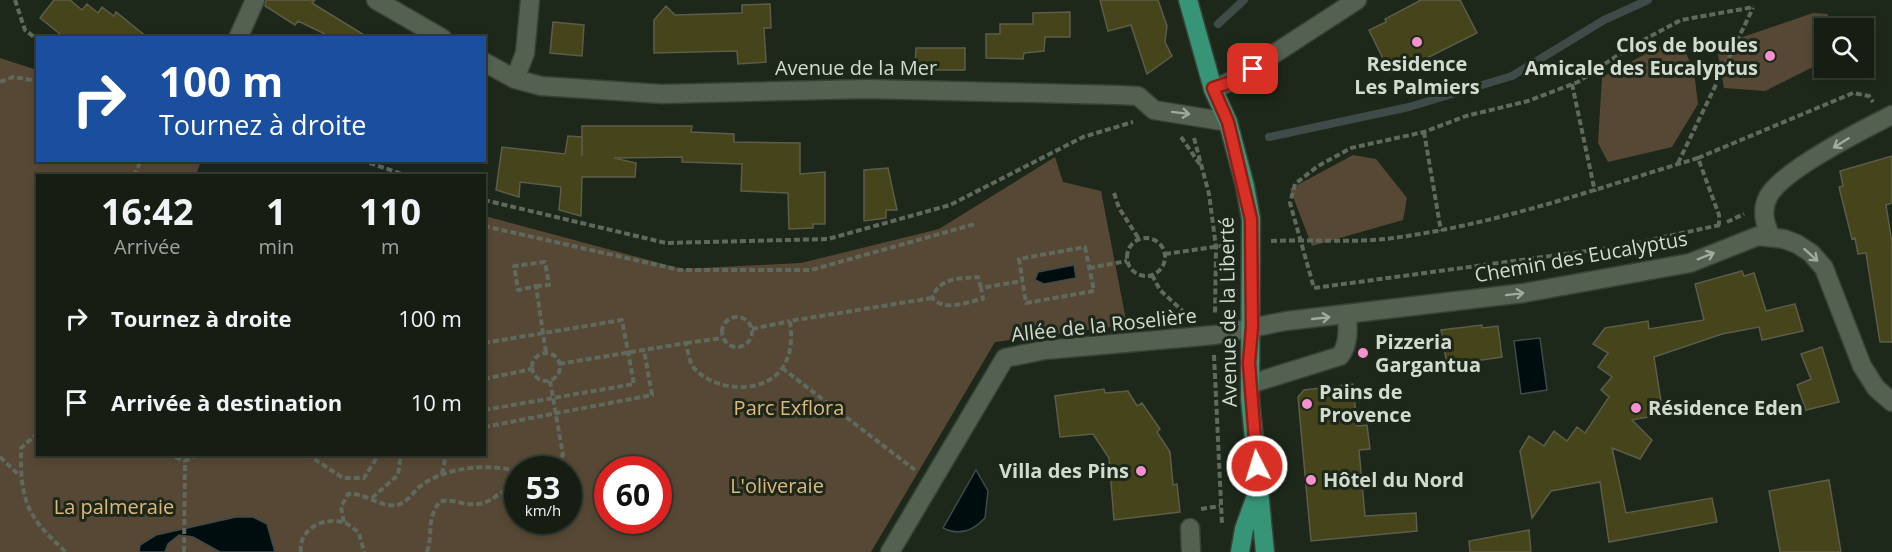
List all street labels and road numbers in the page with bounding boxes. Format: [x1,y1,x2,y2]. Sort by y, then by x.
street label: Avenue de la Mer [775,54,937,81]
street label: Avenue de la Liberté [1212,217,1243,407]
street label: Chemin des Eucalyptus [1472,224,1689,289]
street label: Allée de la Roselière [1010,301,1198,348]

